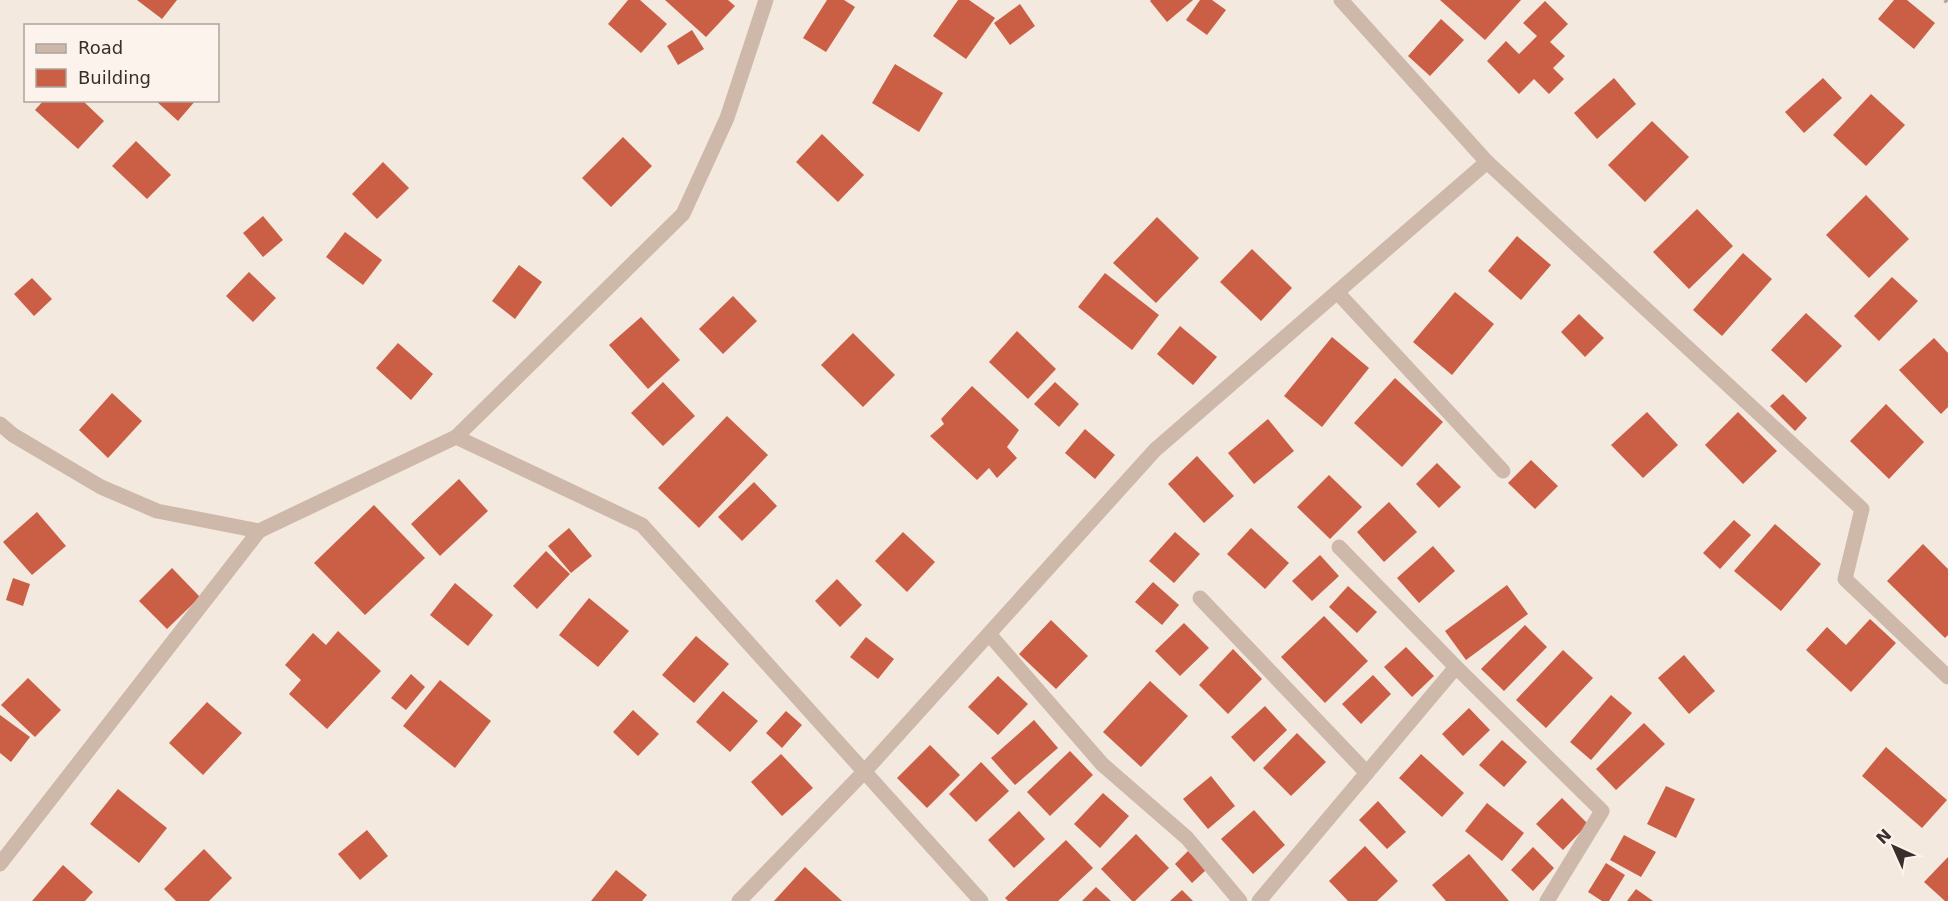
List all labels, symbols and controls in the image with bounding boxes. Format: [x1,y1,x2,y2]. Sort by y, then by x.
legend [24,24,219,102]
text: Road [78,37,123,58]
text: Building [78,67,151,88]
north arrow [1864,817,1924,877]
text: N [1872,825,1895,848]

